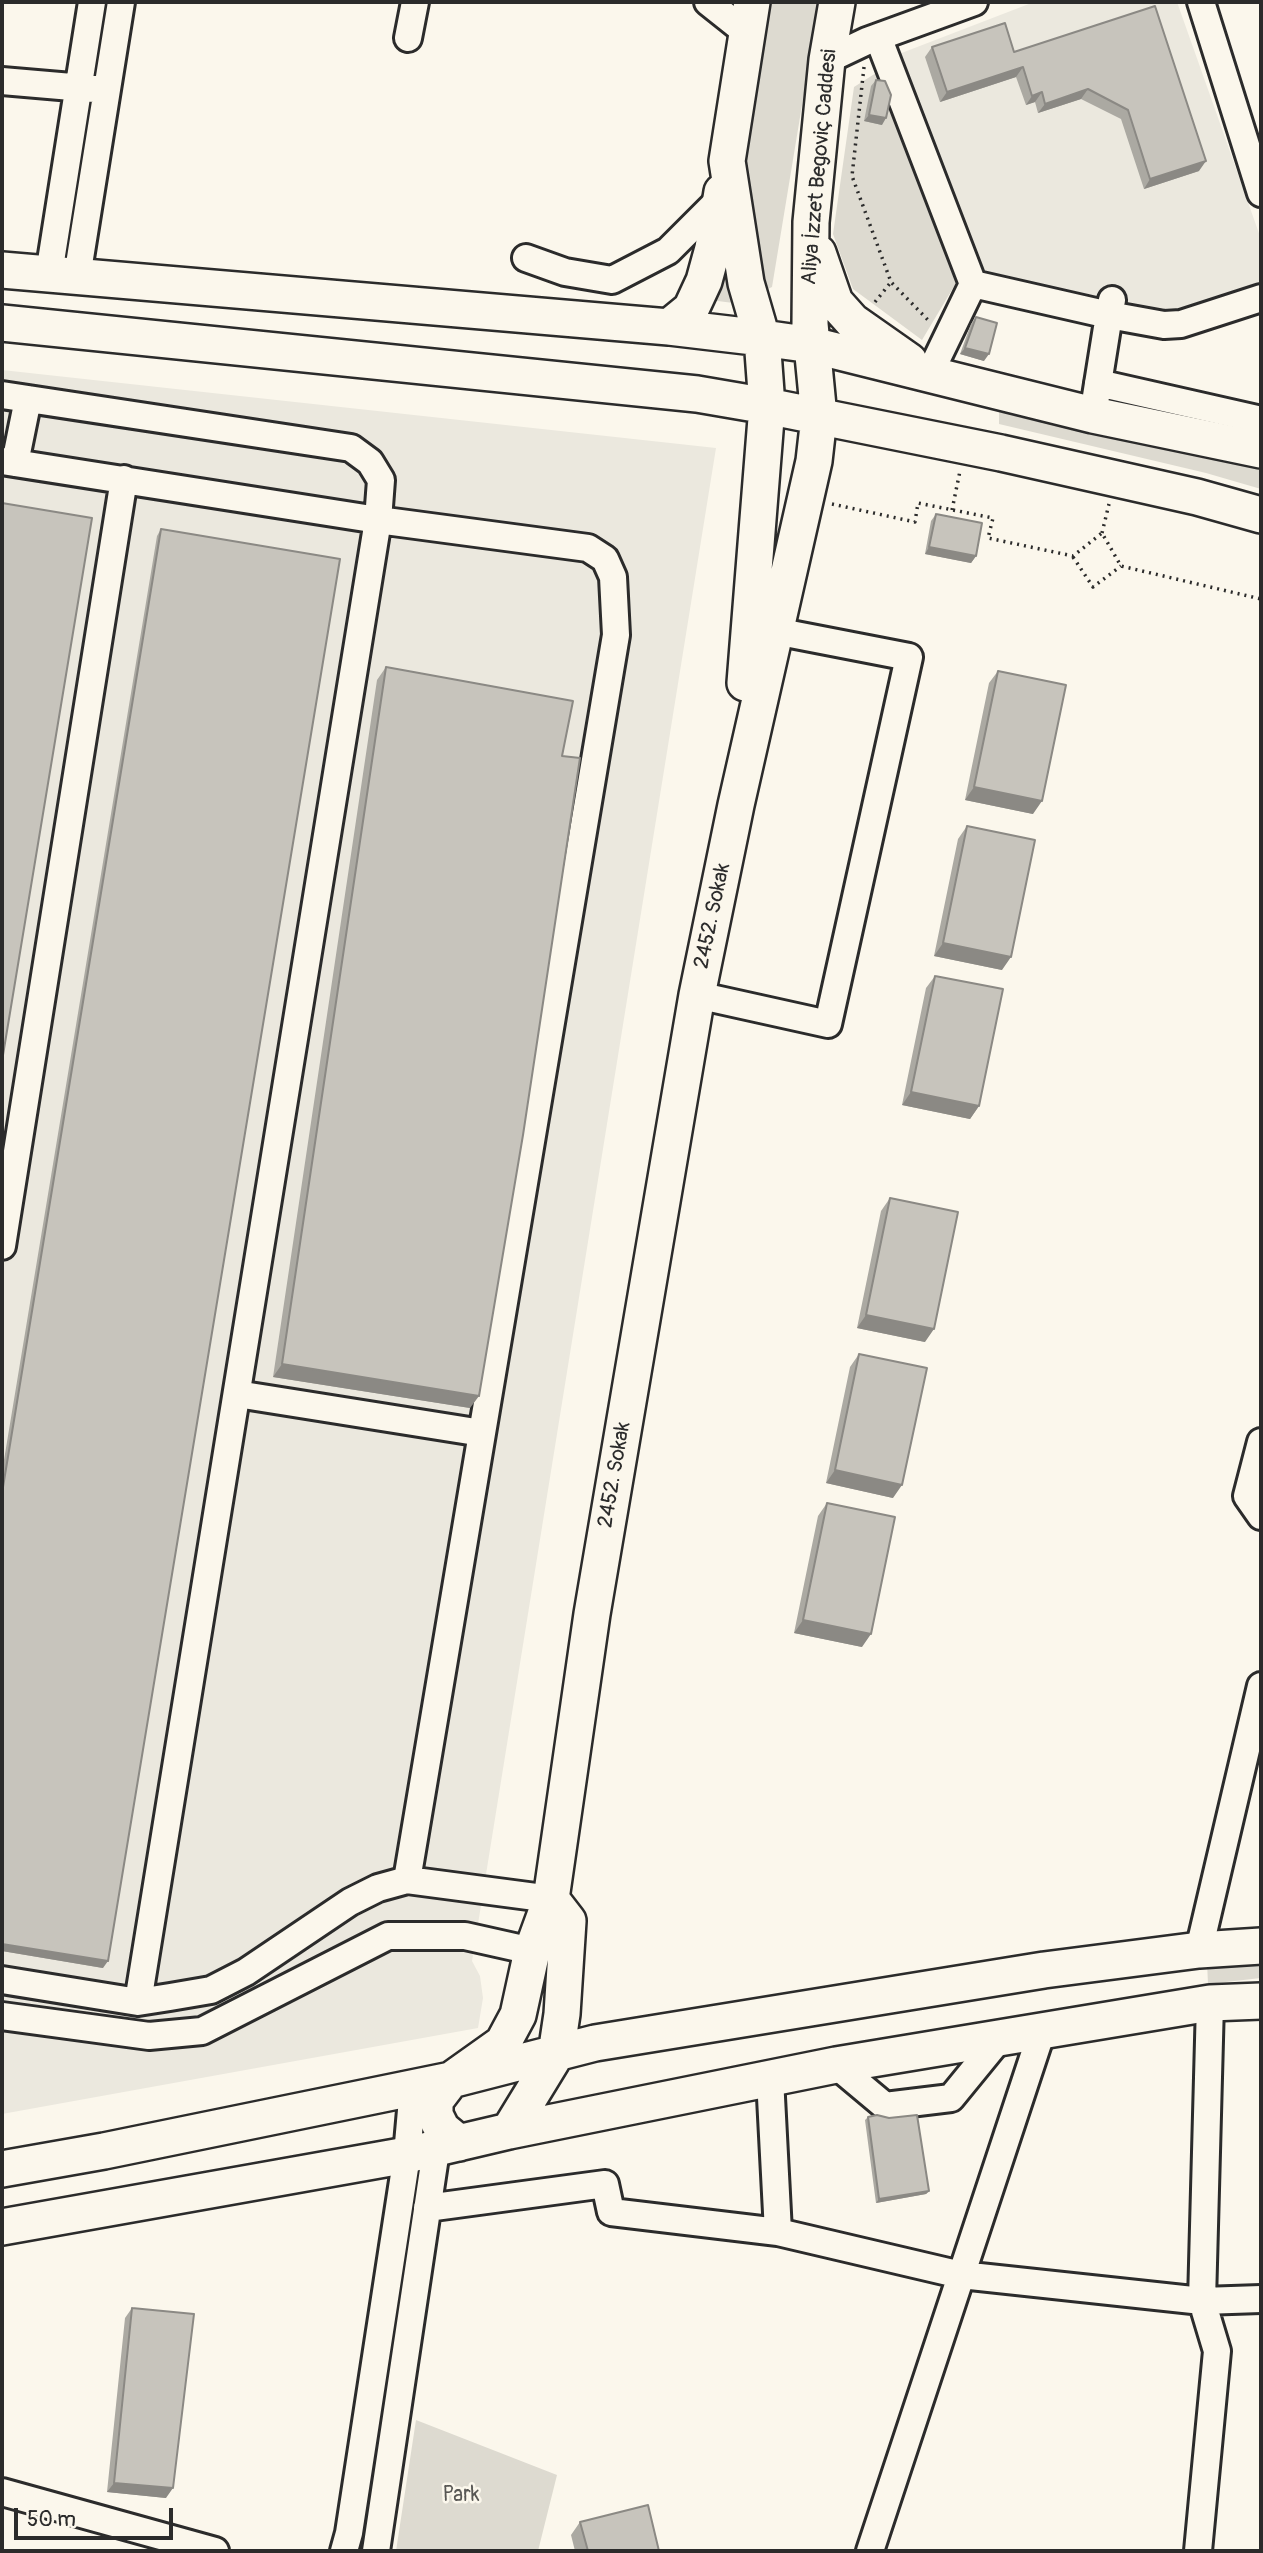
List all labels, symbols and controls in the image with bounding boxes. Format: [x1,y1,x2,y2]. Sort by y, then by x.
street label: Aliya İzzet Begoviç Caddesi [797,48,843,286]
street label: 2452. Sokak [690,861,736,971]
street label: 2452. Sokak [593,1420,637,1530]
park label: Park [443,2483,479,2509]
scale bar [18,2494,177,2538]
text: 50 m [27,2506,76,2533]

